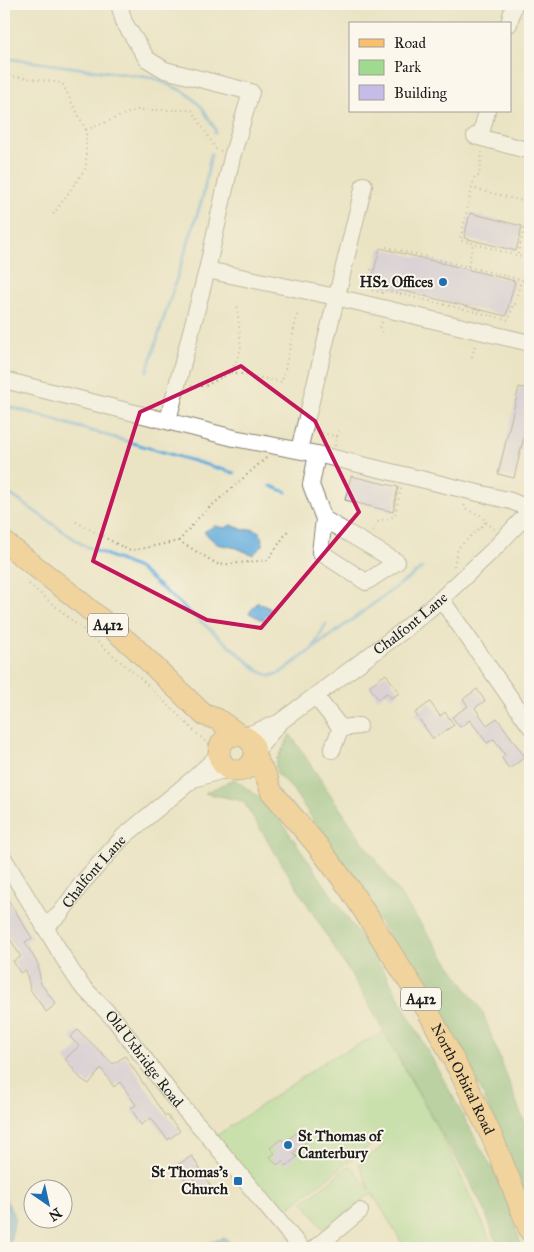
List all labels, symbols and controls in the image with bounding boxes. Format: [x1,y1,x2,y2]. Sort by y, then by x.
legend [349,22,512,112]
text: Road [394,34,426,52]
text: Park [394,58,421,76]
text: Building [394,84,448,102]
place label: HS2 Offices [359,273,434,291]
marker: HS2 Offices [437,276,449,288]
street label: Chalfont Lane [370,589,451,659]
road number: A412 [88,614,128,636]
street label: Chalfont Lane [58,831,130,912]
road number: A412 [401,988,441,1011]
street label: Old Uxbridge Road [101,1006,187,1111]
street label: North Orbital Road [427,1021,499,1138]
place label: St Thomas of Canterbury [298,1127,385,1163]
marker: St Thomas of Canterbury [282,1139,294,1151]
place label: St Thomas's Church [151,1163,229,1198]
marker: St Thomas's Church [232,1175,244,1187]
north arrow [22,1180,72,1230]
text: N [45,1204,65,1225]

